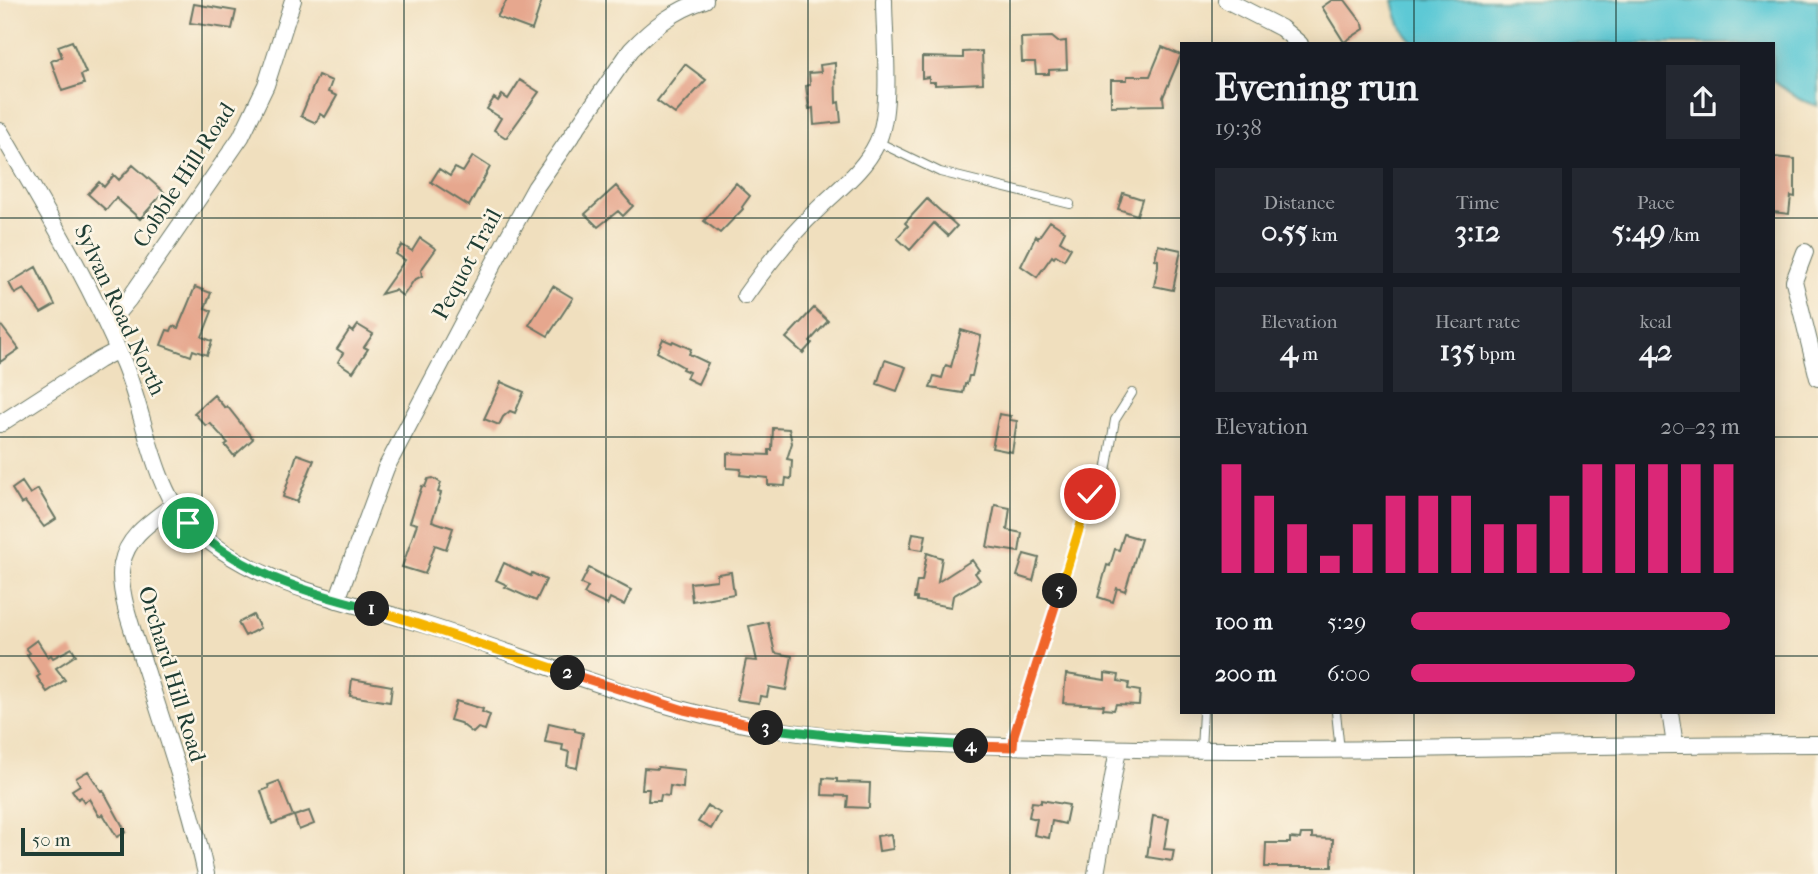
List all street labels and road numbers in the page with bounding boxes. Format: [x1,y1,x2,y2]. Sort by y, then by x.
street label: Cobble Hill Road [127,97,241,252]
street label: Pequot Trail [426,203,508,324]
street label: Sylvan Road North [69,220,171,400]
street label: Orchard Hill Road [132,583,212,766]

